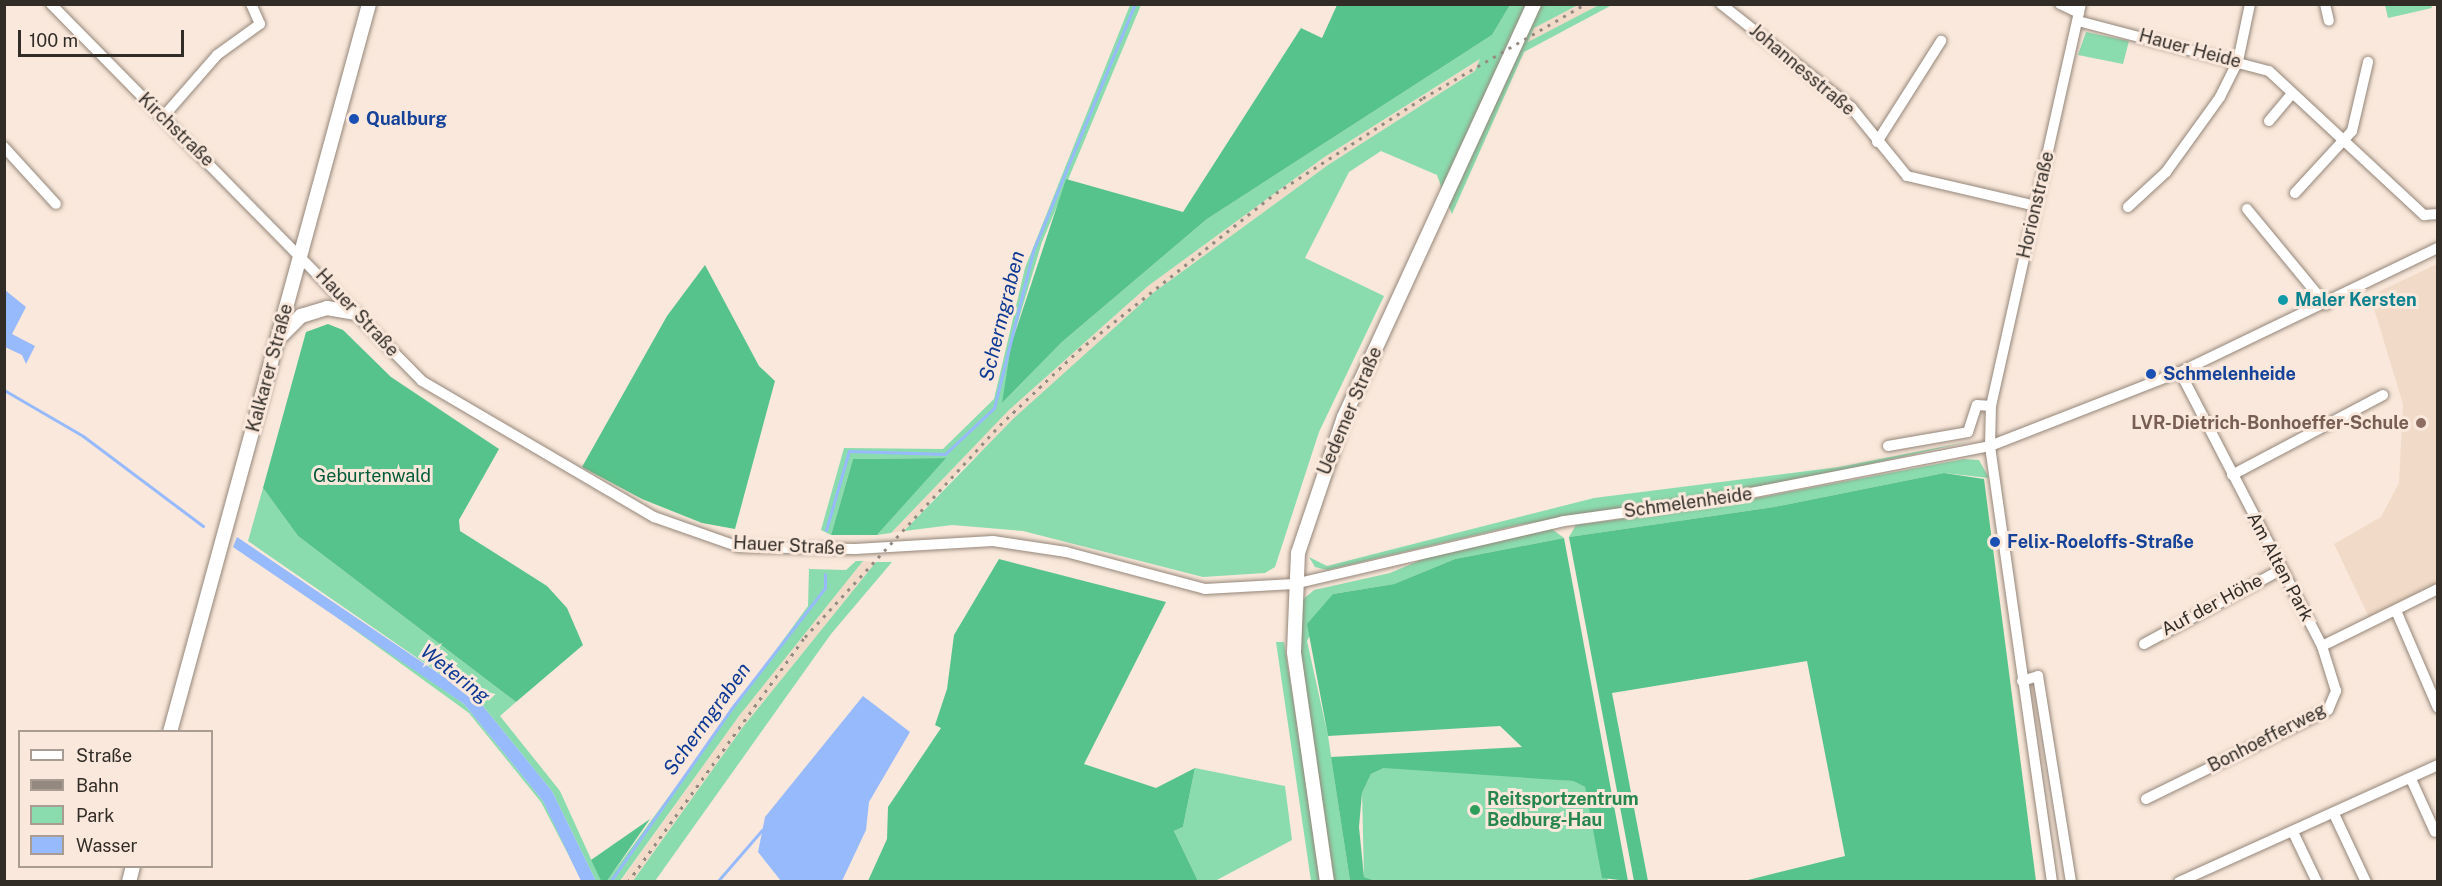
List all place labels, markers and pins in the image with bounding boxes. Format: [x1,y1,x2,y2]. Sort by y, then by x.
place label: Qualburg [366,108,447,130]
marker: Qualburg [347,112,361,126]
place label: Maler Kersten [2295,289,2417,311]
marker: Maler Kersten [2276,293,2290,307]
place label: Schmelenheide [2163,363,2296,385]
marker: Schmelenheide [2144,367,2158,381]
place label: LVR-Dietrich-Bonhoeffer-Schule [2131,412,2409,434]
marker: LVR-Dietrich-Bonhoeffer-Schule [2414,416,2428,430]
place label: Felix-Roeloffs-Straße [2007,531,2194,553]
marker: Felix-Roeloffs-Straße [1988,535,2002,549]
place label: Reitsportzentrum Bedburg-Hau [1487,789,1639,832]
marker: Reitsportzentrum Bedburg-Hau [1468,803,1482,817]

